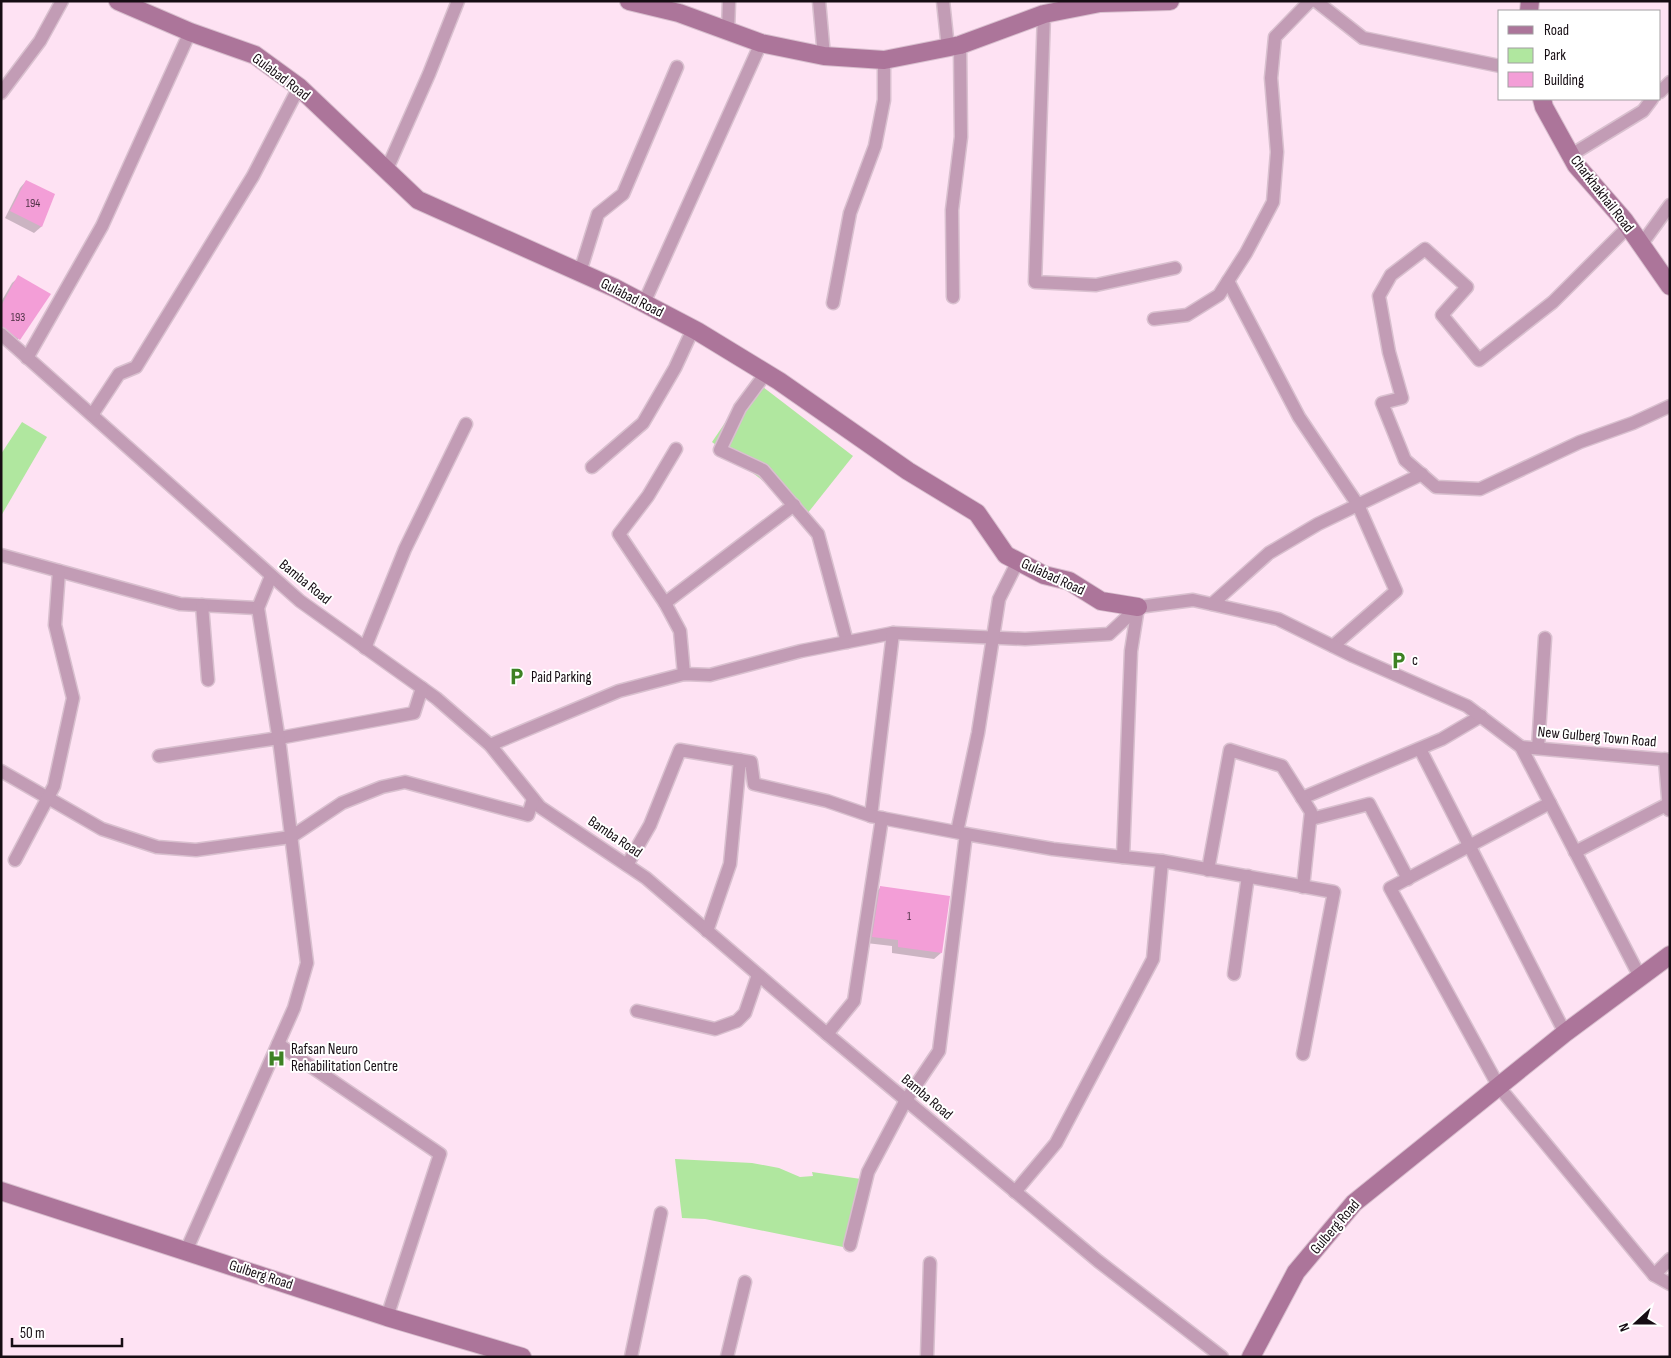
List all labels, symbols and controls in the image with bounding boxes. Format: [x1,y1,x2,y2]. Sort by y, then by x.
legend [1498,10,1661,100]
text: Road [1544,21,1569,40]
text: Park [1544,46,1566,65]
street label: Gulabad Road [248,49,314,105]
text: Building [1544,71,1584,90]
street label: Charkhakhail Road [1566,152,1638,236]
house number: 194 [26,196,40,211]
street label: Gulabad Road [597,274,667,322]
house number: 193 [11,310,25,325]
street label: Gulabad Road [1018,554,1088,600]
street label: Bamba Road [275,555,335,609]
parking icon: c [1388,650,1408,670]
place label: c [1412,651,1418,670]
parking icon: Paid Parking [507,667,527,687]
place label: Paid Parking [531,668,591,687]
street label: New Gulberg Town Road [1537,722,1657,752]
street label: Bamba Road [584,812,646,862]
house number: 1 [907,909,912,924]
place label: Rafsan Neuro Rehabilitation Centre [291,1040,398,1076]
hospital icon: Rafsan Neuro Rehabilitation Centre [267,1048,287,1068]
street label: Bamba Road [897,1070,957,1124]
street label: Gulberg Road [1306,1196,1364,1258]
street label: Gulberg Road [227,1256,295,1294]
north arrow [1611,1298,1661,1348]
scale bar [12,1316,122,1348]
text: N [1615,1321,1634,1334]
text: 50 m [20,1324,45,1343]

